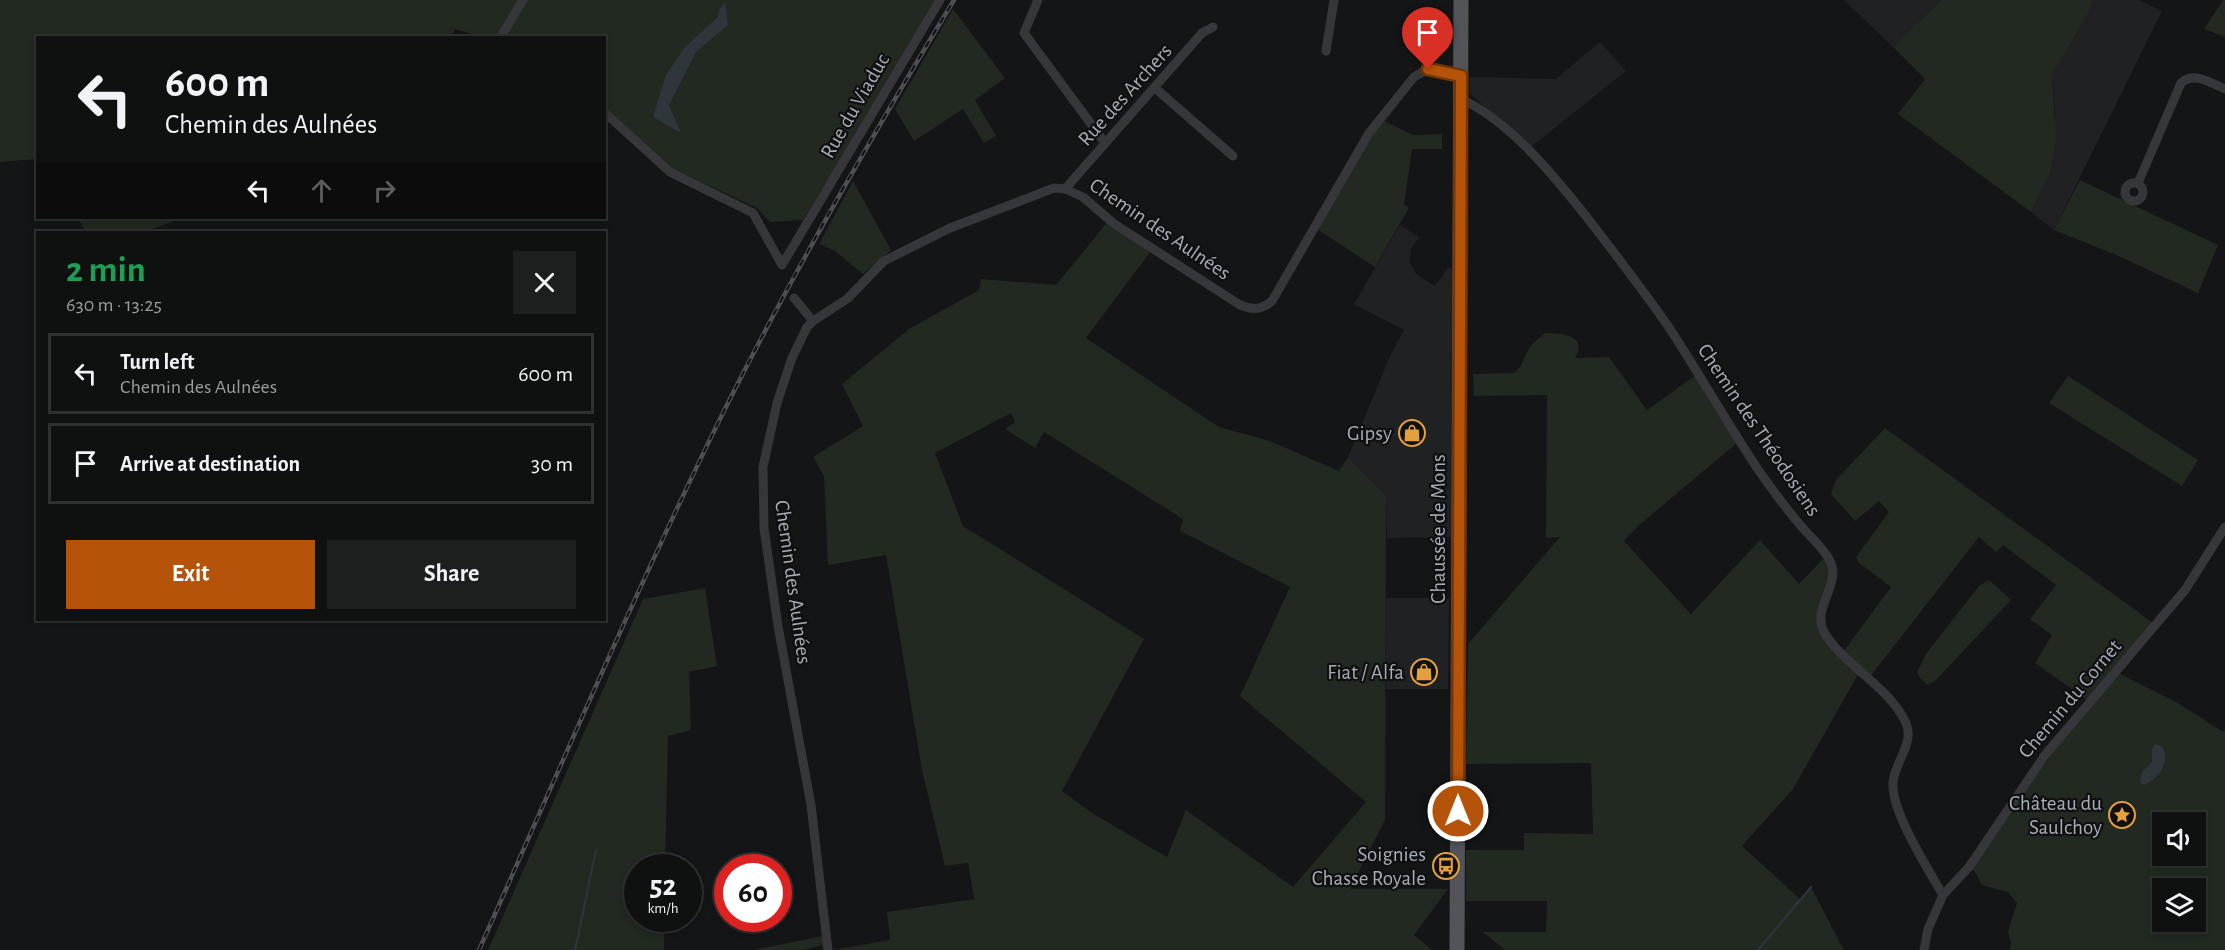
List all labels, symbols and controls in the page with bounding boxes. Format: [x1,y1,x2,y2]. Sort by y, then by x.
pin [1402,7,1453,69]
icon: arrive [1411,16,1444,49]
street label: Rue des Archers [1074,40,1176,150]
street label: Rue du Viaduc [817,50,893,162]
icon: left [66,60,144,138]
text: 600 m [165,62,269,104]
text: Chemin des Aulnées [165,111,377,138]
icon: left [242,174,275,207]
icon: ahead [305,174,338,207]
icon: right [368,174,401,207]
street label: Chemin des Aulnées [1086,174,1234,284]
button: close [513,251,576,314]
text: 2 min [66,252,146,288]
text: 630 m · 13:25 [66,295,162,315]
street label: Chemin des Théodosiens [1694,340,1824,520]
text: Turn left [120,351,194,373]
icon: left [69,357,102,390]
text: 600 m [518,363,573,385]
text: Chemin des Aulnées [120,377,277,397]
shop icon: Gipsy [1397,418,1427,448]
place label: Gipsy [1347,423,1392,444]
icon: arrive [69,447,102,480]
text: Arrive at destination [120,453,300,475]
text: 30 m [531,453,573,475]
street label: Chaussée de Mons [1428,454,1449,604]
street label: Chemin des Aulnées [771,499,815,665]
button: Exit [66,540,315,609]
button: Share [327,540,576,609]
street label: Chemin du Cornet [2015,636,2126,762]
shop icon: Fiat / Alfa [1409,657,1439,687]
place label: Fiat / Alfa [1327,662,1404,683]
position arrow [1426,779,1490,843]
place label: Château du Saulchoy [2009,793,2102,838]
place icon: Château du Saulchoy [2107,800,2137,830]
map controls [2152,812,2206,932]
button: sound [2152,812,2206,866]
place label: Soignies Chasse Royale [1312,844,1426,889]
bus stop icon: Soignies Chasse Royale [1431,851,1461,881]
speed limit sign: 60 [714,854,792,932]
text: 52 [649,871,677,901]
button: layers [2152,878,2206,932]
text: km/h [648,901,678,916]

